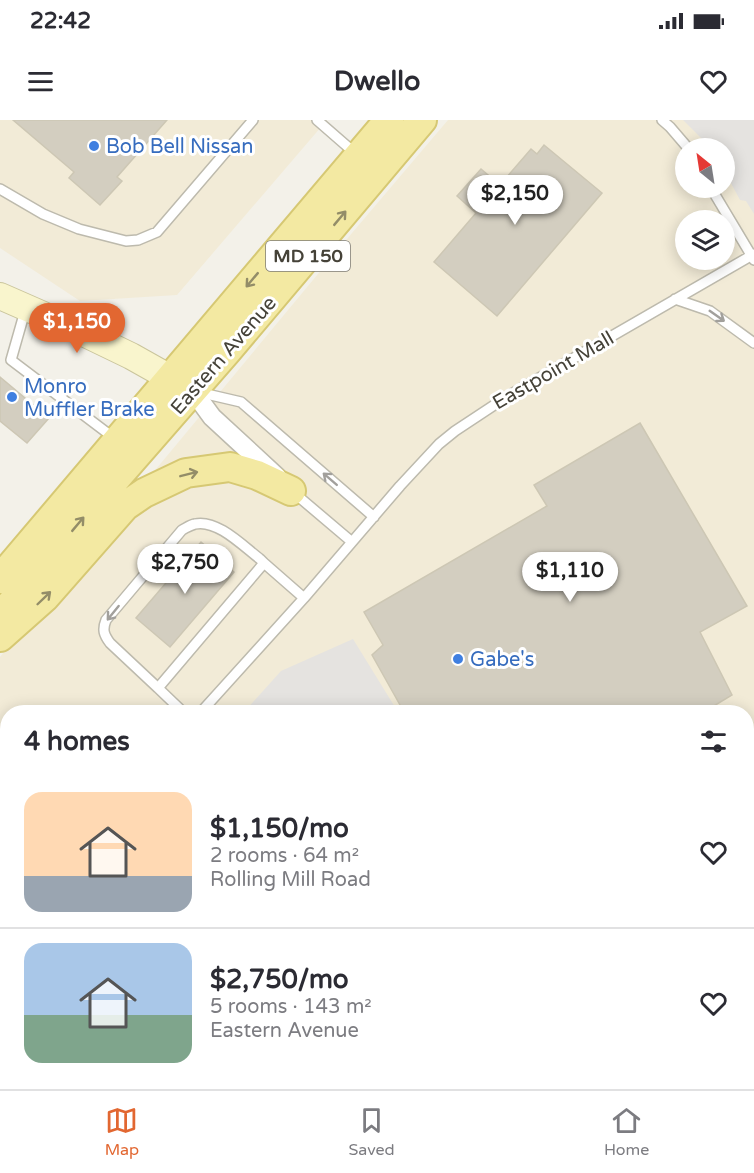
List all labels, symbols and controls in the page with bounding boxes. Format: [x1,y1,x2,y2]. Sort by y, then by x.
text: 22:42 [30,8,91,34]
icon: menu [24,65,57,98]
text: Dwello [334,65,420,98]
icon: heart [697,65,730,98]
place label: Bob Bell Nissan [106,135,253,159]
north arrow [675,138,735,198]
map controls [675,138,735,270]
marker: Bob Bell Nissan [87,139,101,153]
pin: $2,150 [466,175,564,226]
text: $2,150 [481,182,549,206]
one-way arrow [333,210,346,226]
button: layers [675,210,735,270]
road number: MD 150 [266,241,350,271]
one-way arrow [245,272,259,287]
street label: Eastern Avenue [166,292,282,420]
pin: $1,150 [28,303,126,354]
text: $1,150 [43,310,111,334]
one-way arrow [708,310,725,322]
street label: Eastpoint Mall [489,326,618,415]
place label: Monro Muffler Brake [24,375,155,422]
marker: Monro Muffler Brake [5,390,19,404]
one-way arrow [179,468,198,479]
one-way arrow [323,472,338,486]
one-way arrow [71,517,85,532]
pin: $2,750 [136,544,234,595]
text: $2,750 [151,551,219,575]
pin: $1,110 [521,552,619,603]
text: $1,110 [536,559,604,583]
one-way arrow [36,591,51,606]
one-way arrow [106,605,119,621]
place label: Gabe's [470,648,534,672]
marker: Gabe's [451,652,465,666]
icon: filters [697,725,730,758]
text: 4 homes [24,726,130,757]
text: $1,150/mo [210,813,349,844]
icon: home [72,816,144,888]
icon: heart [697,836,730,869]
text: 2 rooms · 64 m² [210,844,359,868]
text: Rolling Mill Road [210,868,371,892]
text: $2,750/mo [210,964,349,995]
icon: home [72,967,144,1039]
icon: heart [697,987,730,1020]
text: 5 rooms · 143 m² [210,995,372,1019]
text: Eastern Avenue [210,1019,359,1043]
tab: Map [105,1104,139,1160]
tab: Saved [348,1104,395,1160]
tab: Home [604,1104,649,1160]

